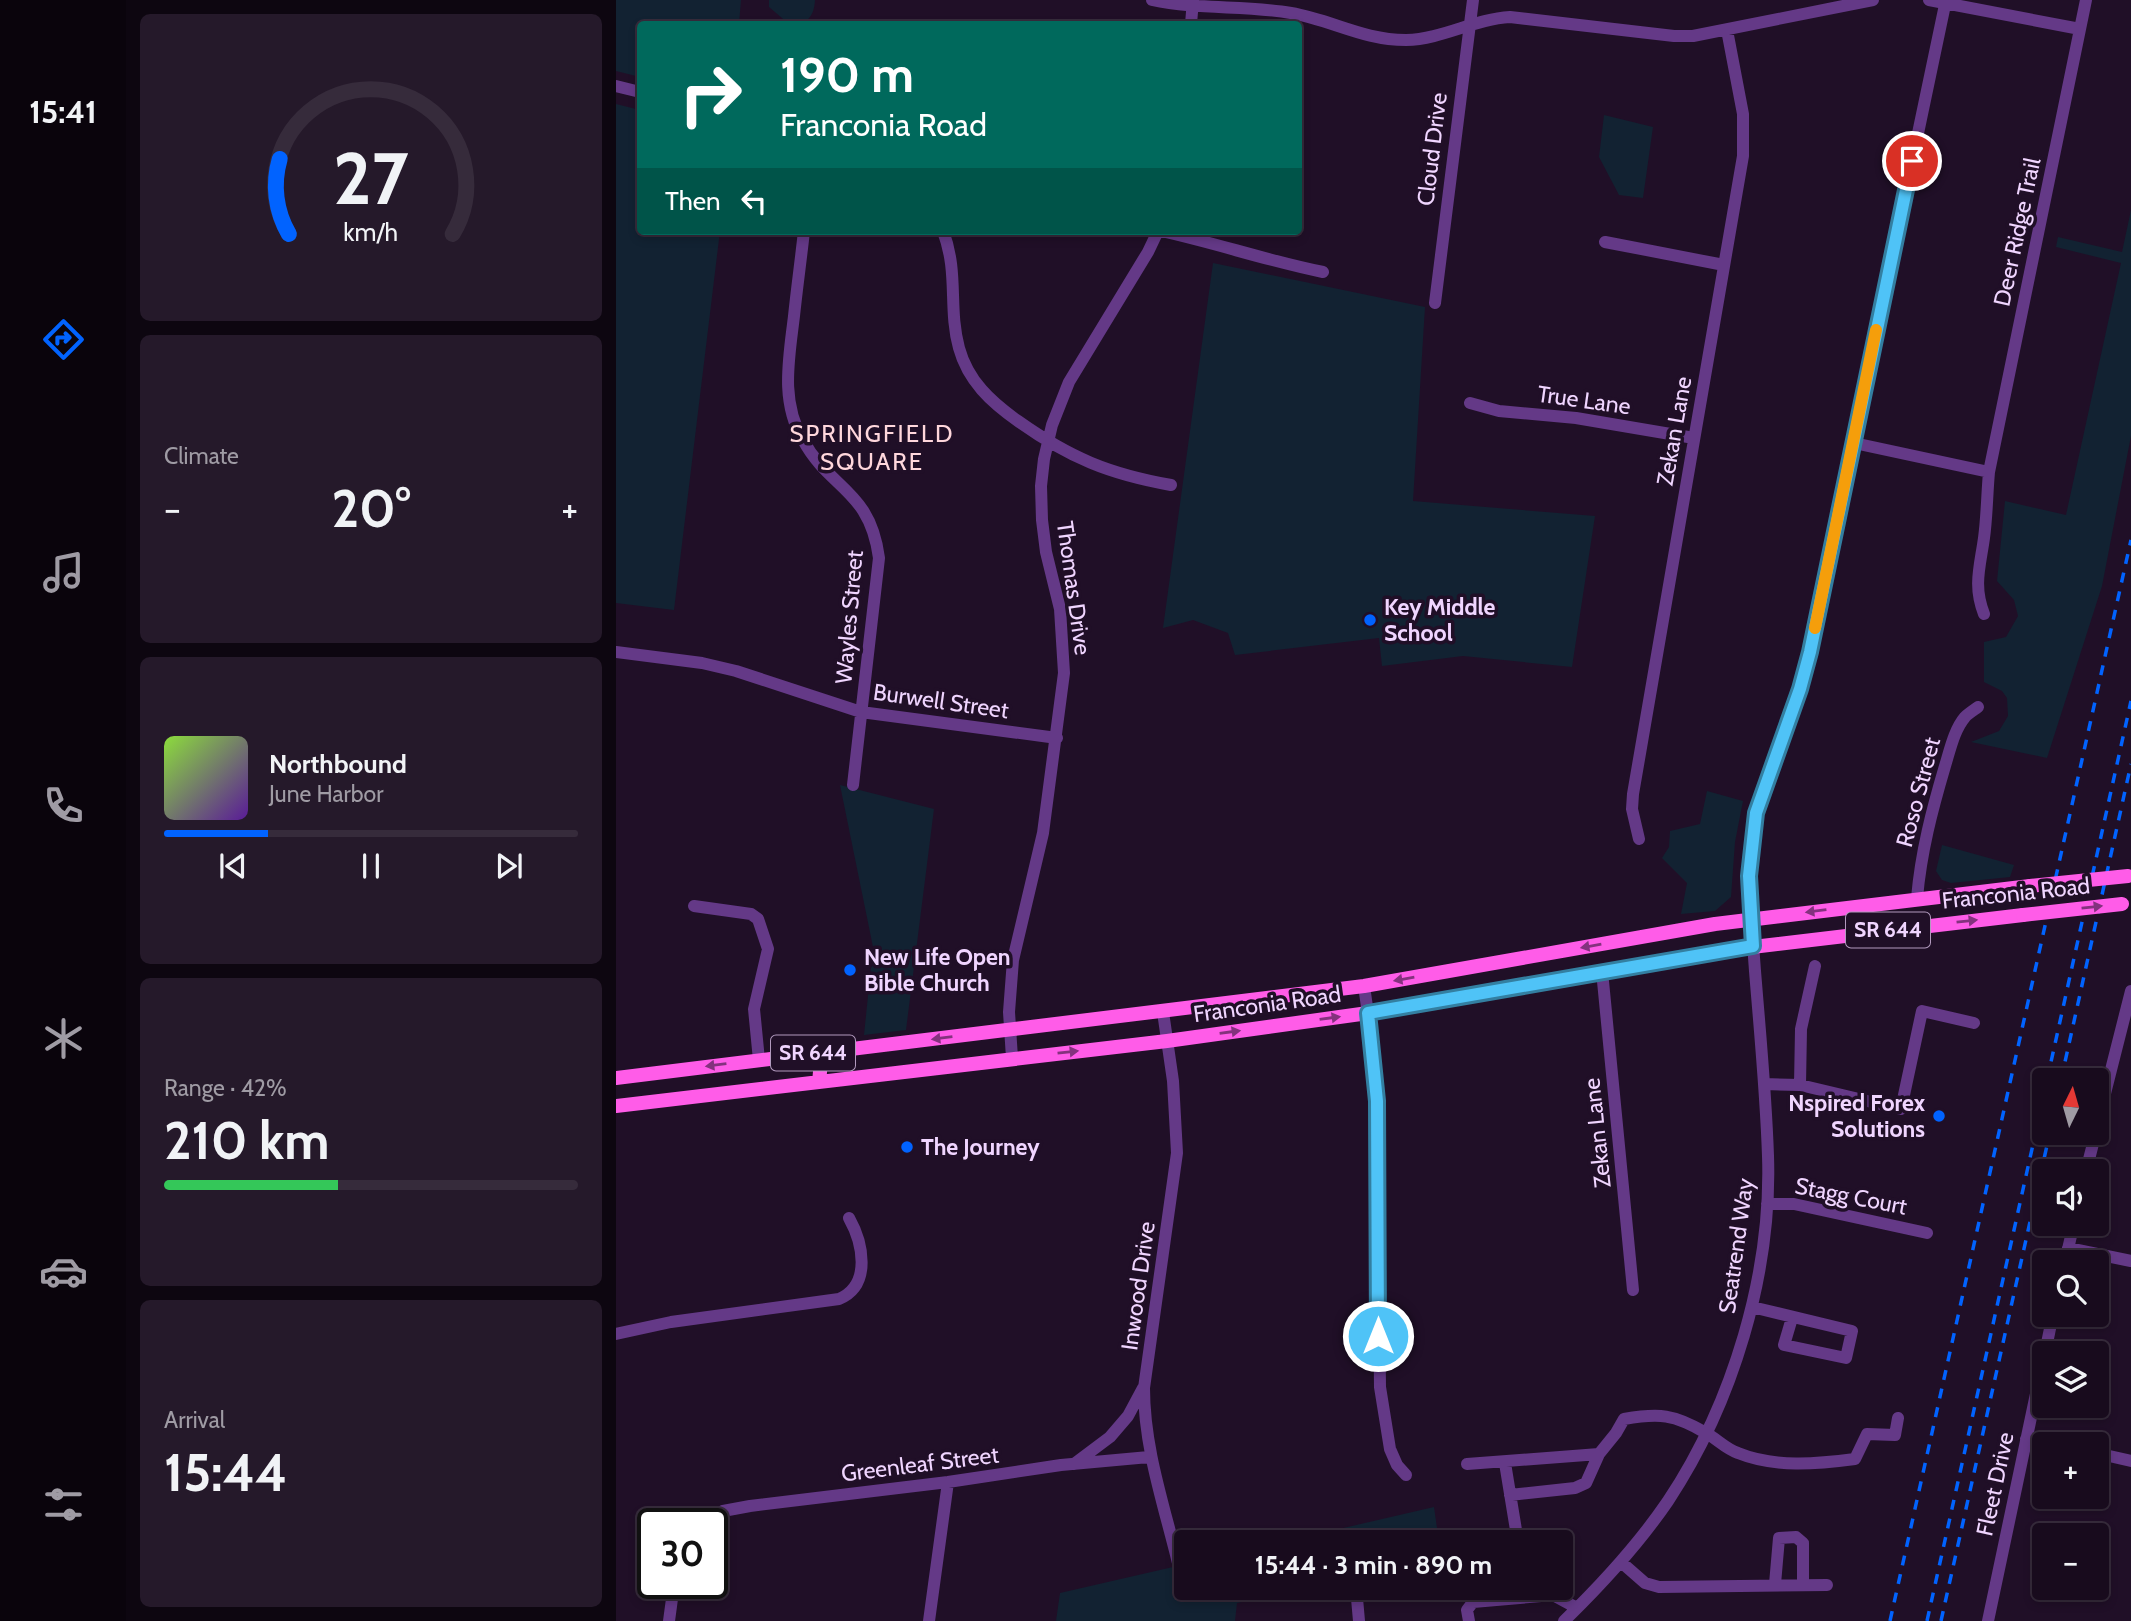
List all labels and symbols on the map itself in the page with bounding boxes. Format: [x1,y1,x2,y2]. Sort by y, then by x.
street label: Cloud Drive [1411,91,1453,207]
pin [1882,131,1942,191]
street label: Deer Ridge Trail [1988,155,2047,309]
street label: Zekan Lane [1651,374,1697,488]
street label: True Lane [1536,380,1633,420]
district label: SPRINGFIELD SQUARE [790,419,954,476]
street label: Thomas Drive [1051,519,1097,657]
street label: Wayles Street [829,549,869,685]
place label: Key Middle School [1384,593,1495,647]
marker: Key Middle School [1362,612,1378,628]
street label: Burwell Street [872,678,1011,724]
street label: Roso Street [1890,734,1946,850]
street label: Franconia Road [1941,871,2091,915]
one-way arrow [2081,901,2103,912]
one-way arrow [1805,905,1827,916]
road number: SR 644 [1846,912,1930,948]
one-way arrow [1956,915,1978,926]
one-way arrow [1580,941,1602,952]
place label: New Life Open Bible Church [864,943,1010,997]
marker: New Life Open Bible Church [842,962,858,978]
one-way arrow [1393,974,1415,985]
street label: Franconia Road [1191,980,1343,1028]
one-way arrow [1319,1012,1341,1023]
one-way arrow [1219,1026,1241,1037]
one-way arrow [931,1032,953,1043]
road number: SR 644 [771,1036,855,1070]
one-way arrow [1057,1046,1079,1057]
one-way arrow [705,1060,727,1071]
north arrow [2032,1068,2109,1144]
street label: Zekan Lane [1577,1077,1617,1189]
place label: Nspired Forex Solutions [1788,1089,1926,1143]
marker: Nspired Forex Solutions [1931,1108,1947,1124]
place label: The Journey [921,1133,1040,1161]
marker: The Journey [899,1139,915,1155]
street label: Stagg Court [1793,1171,1910,1221]
street label: Seatrend Way [1713,1176,1759,1315]
street label: Inwood Drive [1115,1220,1161,1352]
position arrow [1341,1299,1415,1373]
street label: Fleet Drive [1970,1429,2020,1538]
street label: Greenleaf Street [840,1440,1001,1488]
speed limit sign: 30 [637,1508,728,1599]

